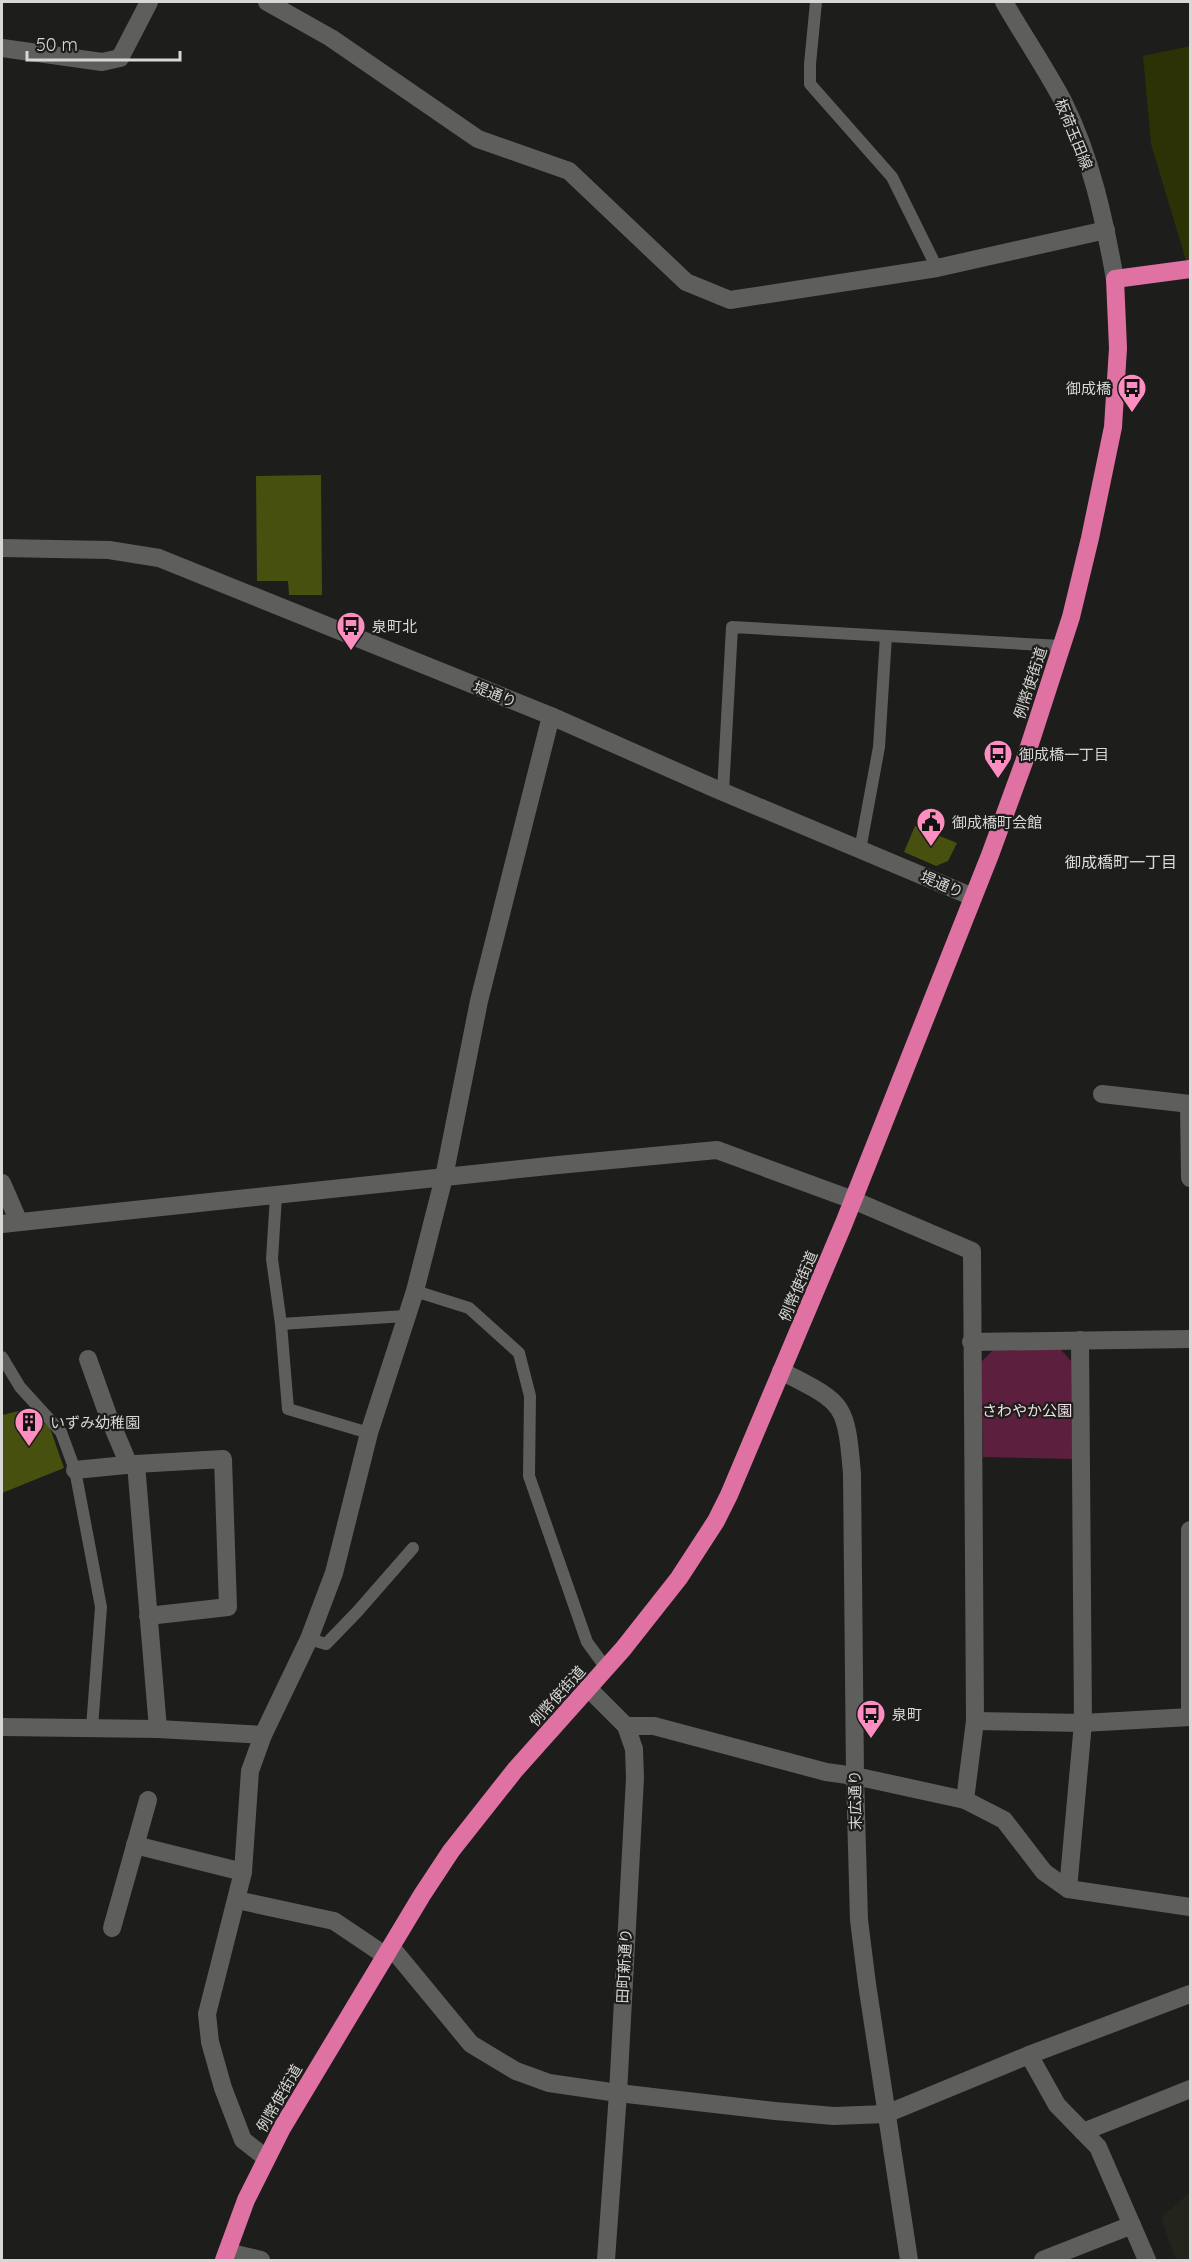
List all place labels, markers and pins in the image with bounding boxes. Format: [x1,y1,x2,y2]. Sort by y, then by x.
bus stop icon: 御成橋 [1116,372,1148,414]
place label: 御成橋 [1066,379,1111,398]
bus stop icon: 泉町北 [335,610,367,652]
place label: 泉町北 [372,617,417,636]
bus stop icon: 御成橋一丁目 [982,738,1014,780]
place label: 御成橋一丁目 [1019,745,1109,764]
public building icon: 御成橋町会館 [915,806,947,848]
place label: 御成橋町会館 [952,813,1042,832]
building icon: いずみ幼稚園 [13,1406,45,1448]
place label: いずみ幼稚園 [50,1413,140,1432]
bus stop icon: 泉町 [855,1698,887,1740]
place label: 泉町 [892,1705,922,1724]

